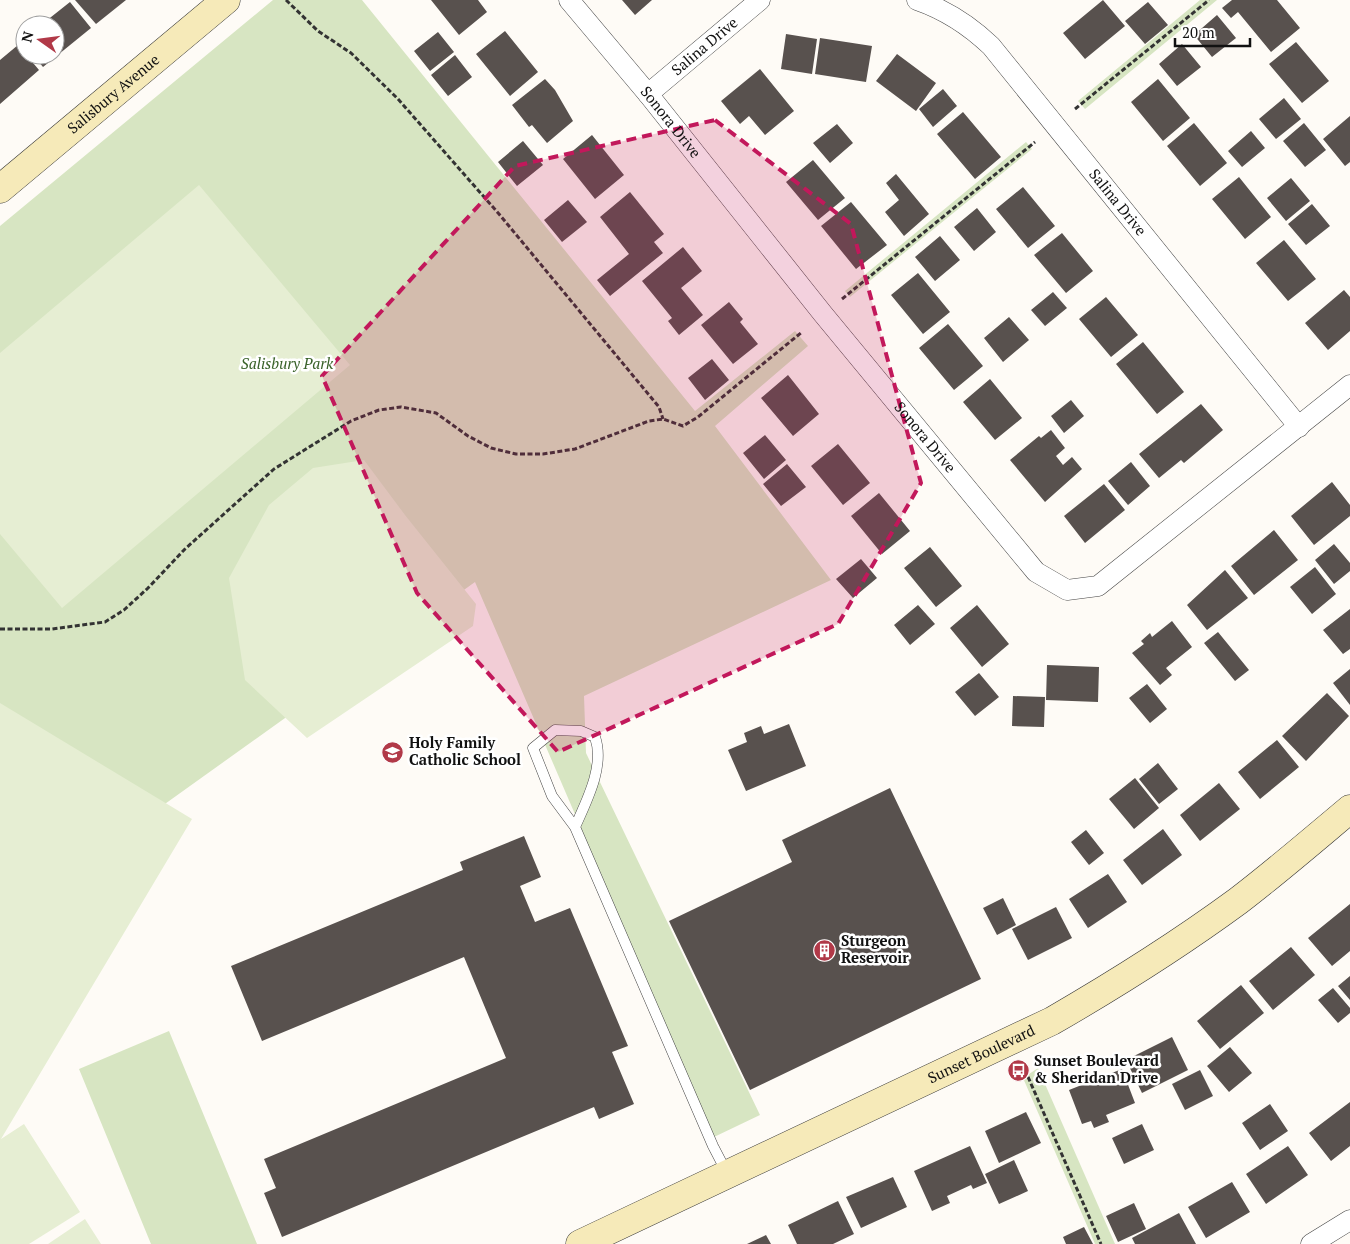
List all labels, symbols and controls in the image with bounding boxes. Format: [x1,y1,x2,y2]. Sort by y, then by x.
street label: Salina Drive [667,12,741,79]
north arrow [15,15,65,65]
scale bar [1175,15,1250,47]
text: 20 m [1182,22,1215,42]
text: N [16,29,37,44]
street label: Salisbury Avenue [63,49,163,138]
street label: Sonora Drive [637,82,706,162]
street label: Salina Drive [1085,164,1151,239]
park label: Salisbury Park [241,353,334,373]
street label: Sonora Drive [890,397,961,476]
place label: Holy Family Catholic School [409,732,521,769]
school or university icon: Holy Family Catholic School [381,740,405,764]
place label: Sturgeon Reservoir [841,930,909,967]
building icon: Sturgeon Reservoir [813,938,837,962]
street label: Sunset Boulevard [924,1020,1038,1087]
place label: Sunset Boulevard & Sheridan Drive [1034,1050,1159,1087]
bus stop icon: Sunset Boulevard & Sheridan Drive [1006,1058,1030,1082]

